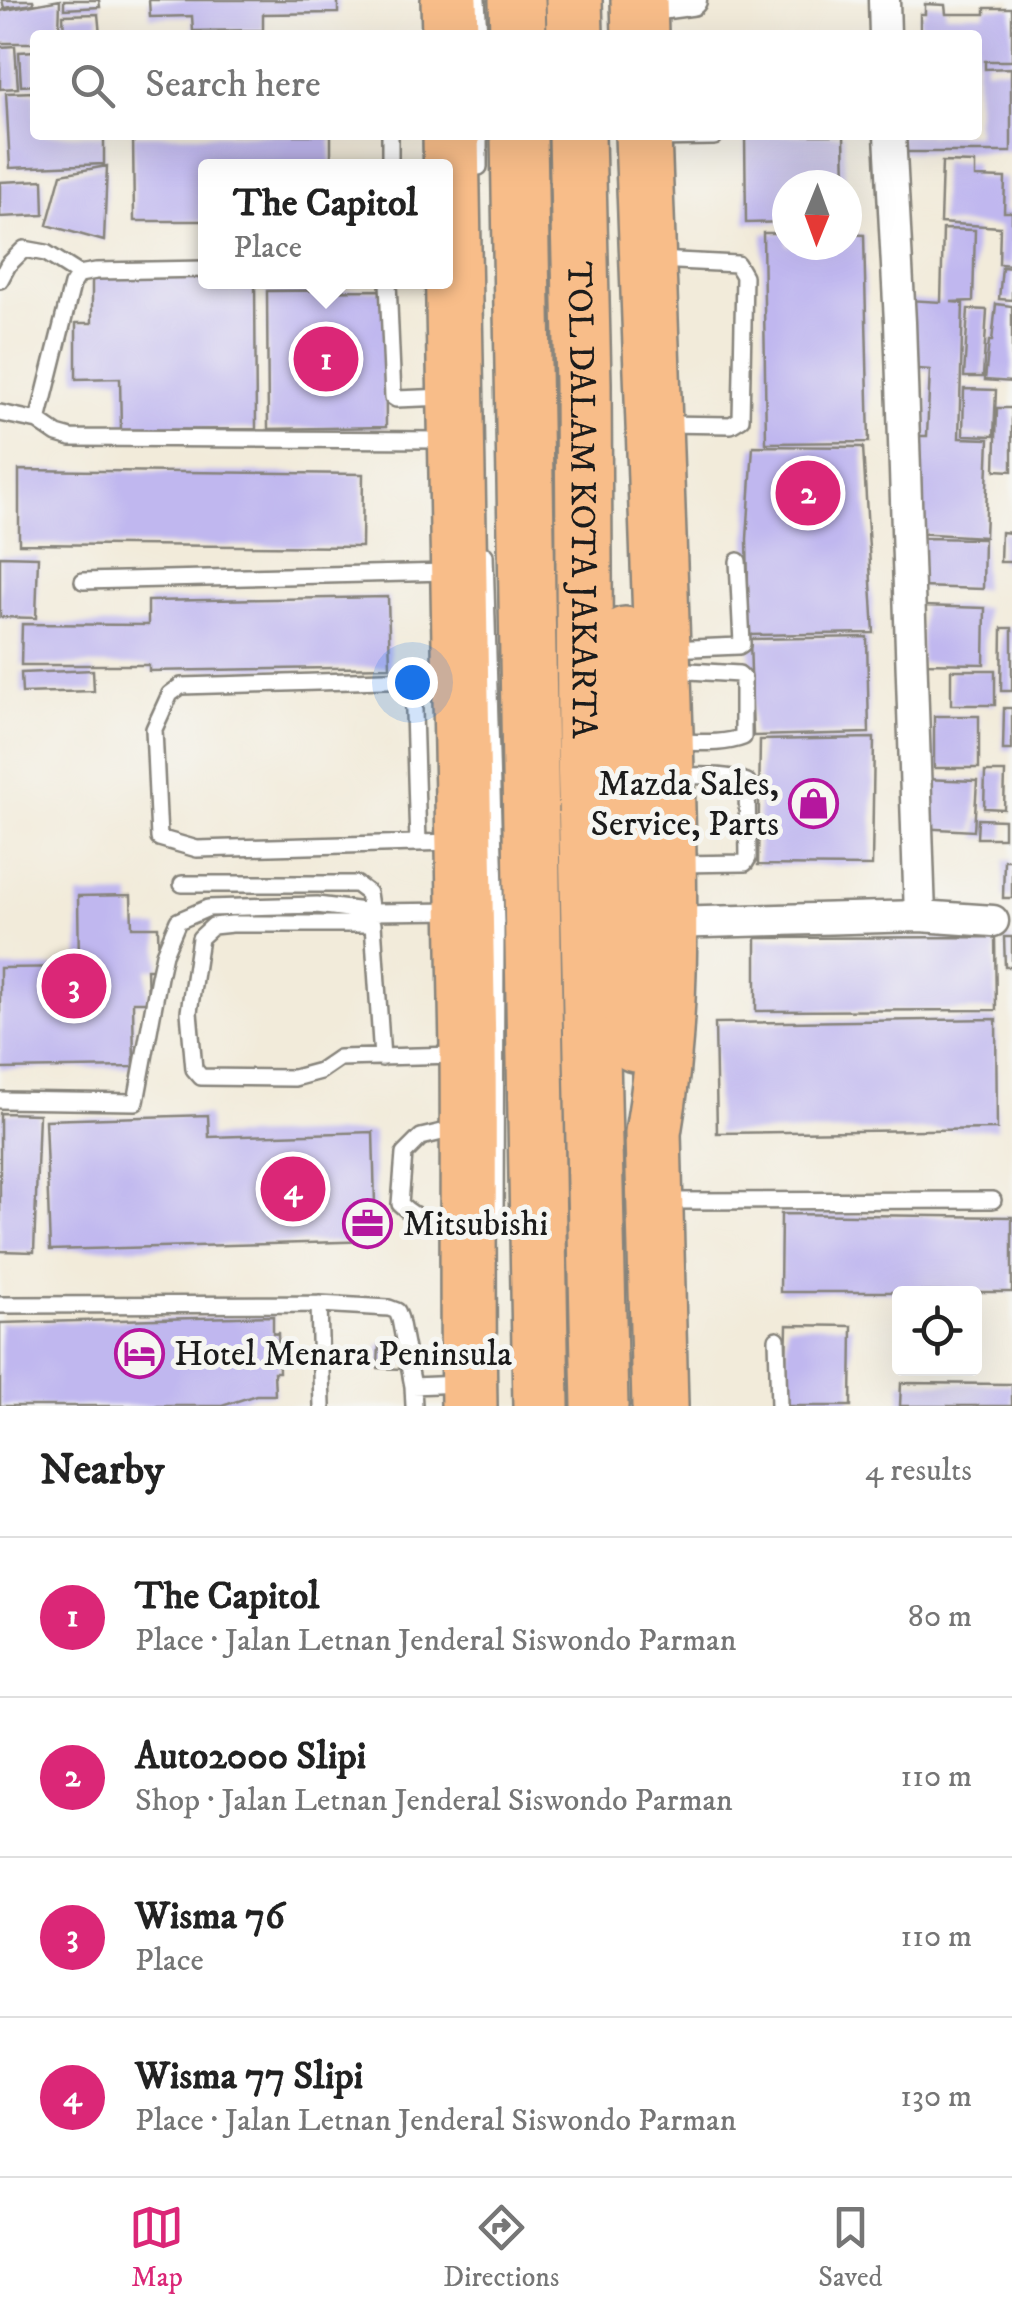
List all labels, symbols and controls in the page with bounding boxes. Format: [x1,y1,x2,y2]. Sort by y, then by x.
search box [30,30,982,140]
icon: search [65,58,120,113]
text: Search here [145,61,321,109]
popup [198,159,453,289]
north arrow [772,170,862,260]
text: The Capitol [233,180,418,228]
text: Place [233,228,302,268]
street label: TOL DALAM KOTA JAKARTA [556,261,605,739]
pin: 1 [294,322,358,396]
pin: 2 [776,456,840,530]
your location [387,657,438,708]
place label: Mazda Sales, Service, Parts [591,763,779,847]
shop icon: Mazda Sales, Service, Parts [788,777,840,829]
pin: 3 [42,948,106,1024]
pin: 4 [260,1152,326,1226]
office icon: Mitsubishi [342,1197,394,1249]
place label: Mitsubishi [403,1203,548,1247]
map controls [892,1286,982,1376]
button: locate [892,1286,982,1376]
hotel icon: Hotel Menara Peninsula [113,1327,165,1379]
place label: Hotel Menara Peninsula [174,1333,512,1377]
text: Nearby [40,1445,164,1497]
text: 4 results [865,1451,972,1491]
text: The Capitol [135,1573,320,1621]
text: 1 [67,1597,78,1637]
text: 80 m [908,1597,972,1637]
text: Place · Jalan Letnan Jenderal Siswondo Parman [135,1621,736,1661]
text: Auto2000 Slipi [135,1733,366,1781]
text: 2 [65,1757,80,1797]
text: 110 m [900,1757,972,1797]
text: Shop · Jalan Letnan Jenderal Siswondo Parman [135,1781,733,1821]
text: Wisma 76 [135,1893,285,1941]
text: 3 [67,1917,78,1957]
text: 110 m [900,1917,972,1957]
text: Place [135,1941,204,1981]
text: Wisma 77 Slipi [135,2053,363,2101]
text: 4 [63,2077,82,2117]
text: 130 m [900,2077,972,2117]
text: Place · Jalan Letnan Jenderal Siswondo Parman [135,2101,736,2141]
tab: Map [129,2200,184,2295]
tab: Directions [443,2200,559,2295]
tab: Saved [818,2200,883,2295]

